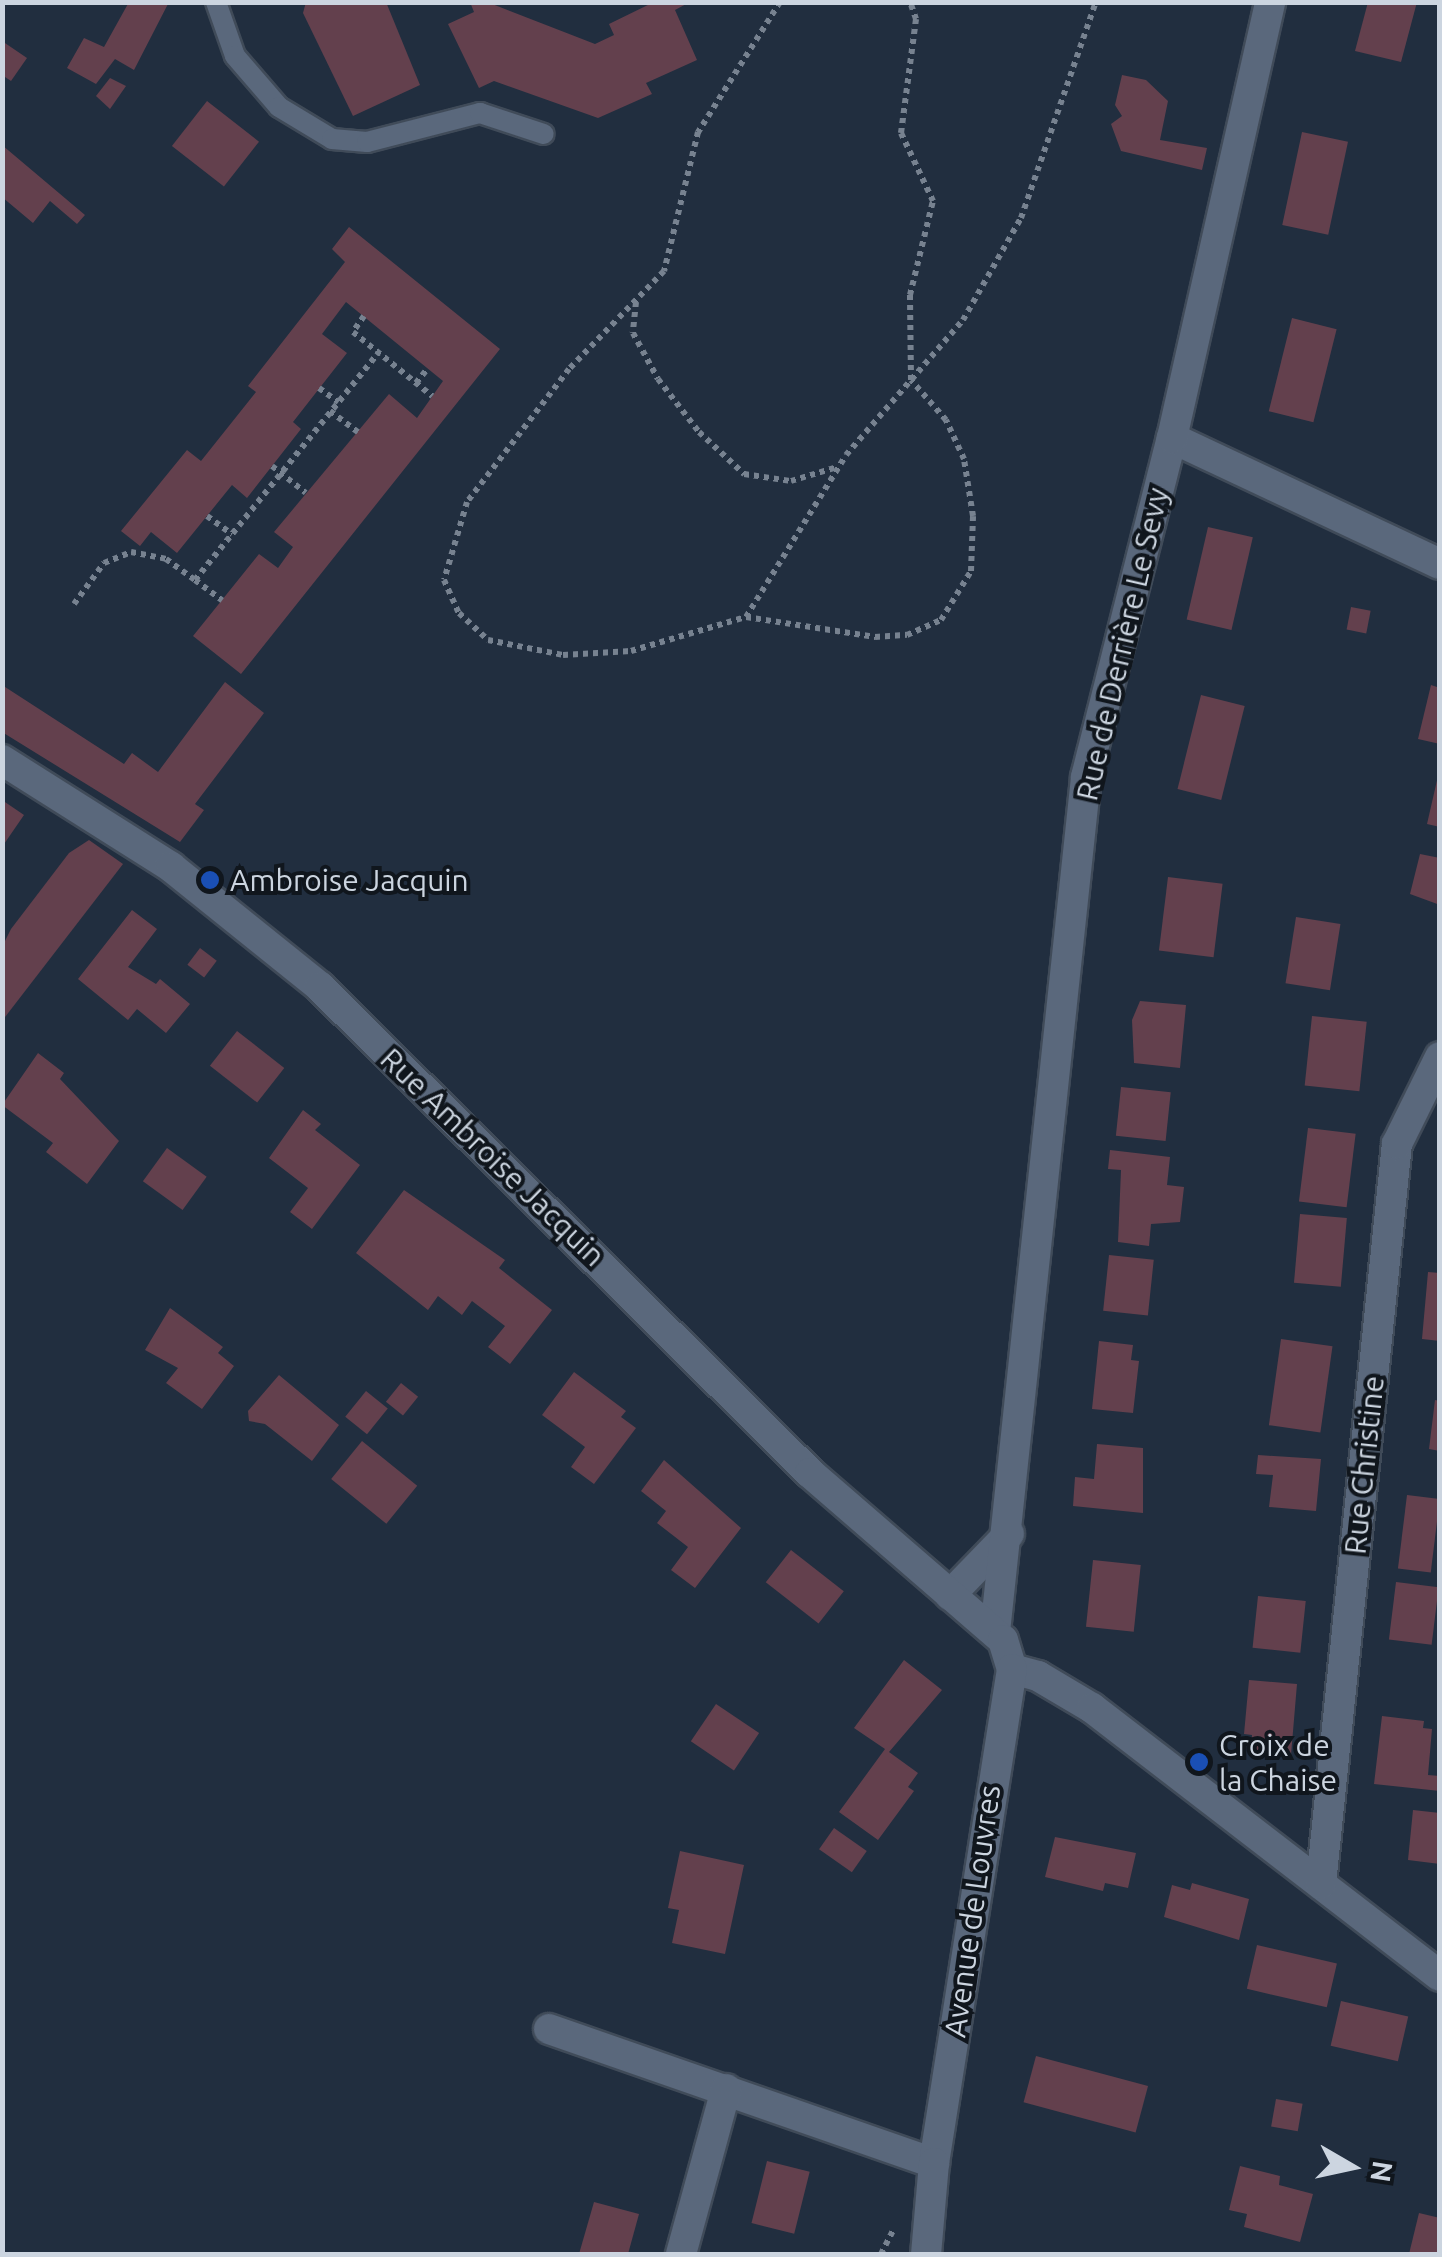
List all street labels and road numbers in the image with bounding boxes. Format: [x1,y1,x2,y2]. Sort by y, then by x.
street label: Rue de Derrière Le Sevy [1068,484,1176,804]
street label: Rue Ambroise Jacquin [373,1041,613,1273]
street label: Rue Christine [1337,1374,1391,1556]
street label: Avenue de Louvres [936,1783,1008,2039]

